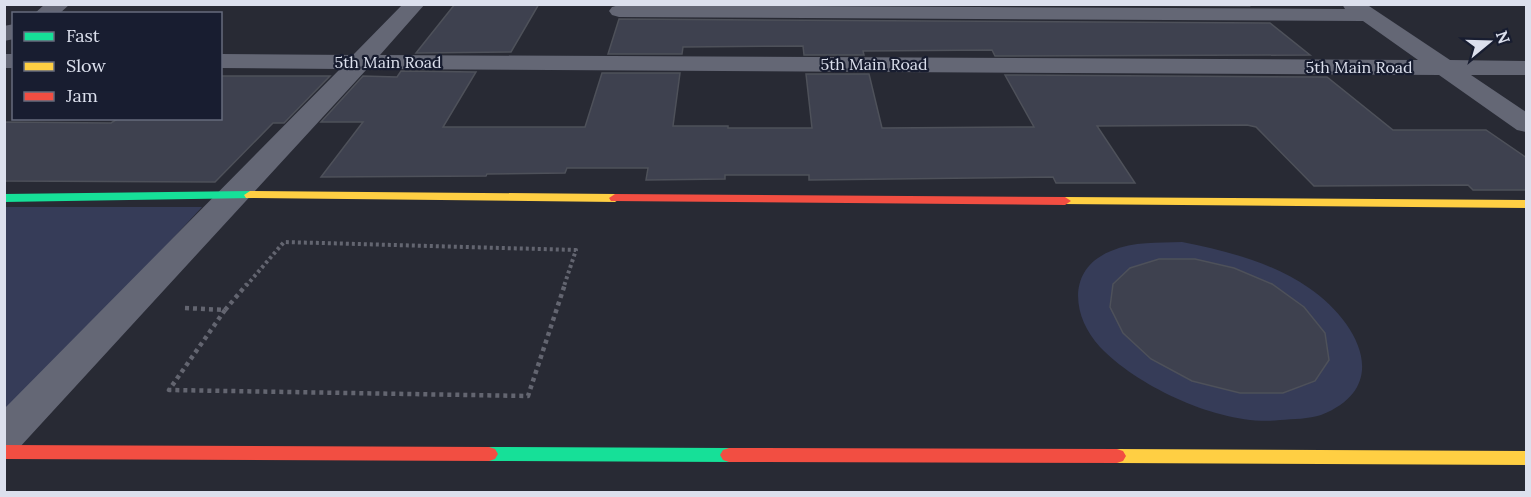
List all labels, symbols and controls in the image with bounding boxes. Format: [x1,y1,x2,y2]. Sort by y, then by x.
legend [12,12,222,120]
north arrow [1459,12,1519,72]
text: Fast [66,24,100,47]
text: N [1492,28,1515,46]
street label: 5th Main Road [334,52,442,72]
text: Slow [66,54,106,77]
street label: 5th Main Road [820,54,928,74]
street label: 5th Main Road [1305,57,1413,77]
text: Jam [65,84,98,107]

